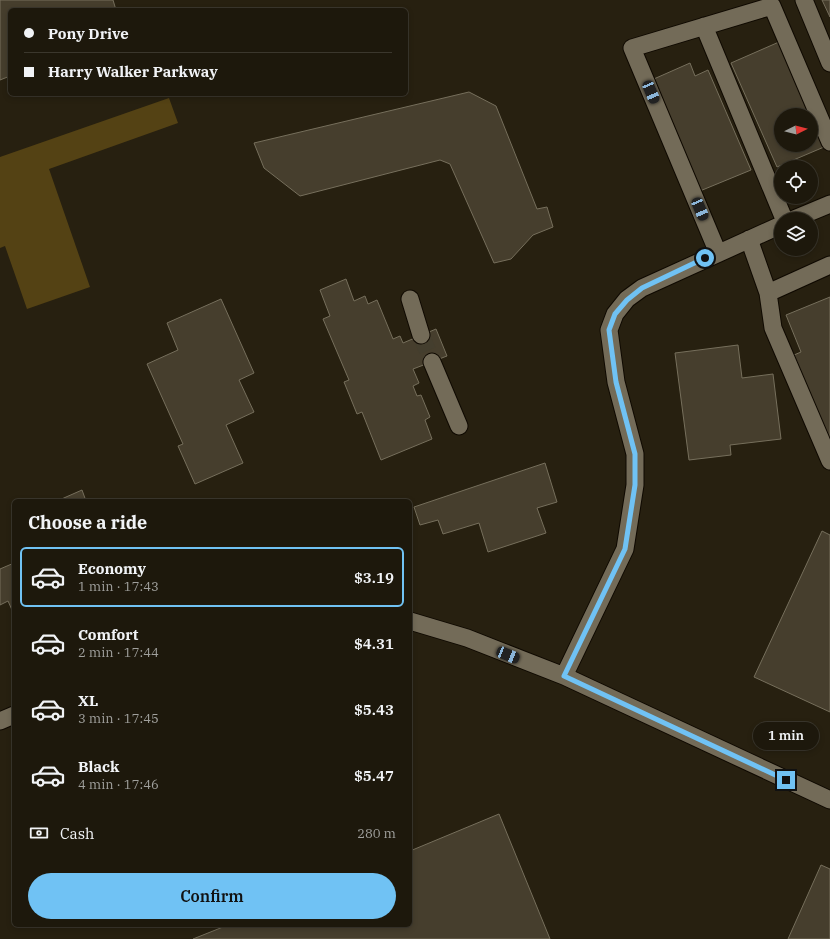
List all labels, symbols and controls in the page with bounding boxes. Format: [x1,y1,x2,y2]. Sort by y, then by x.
text: Pony Drive [48,24,129,43]
text: Harry Walker Parkway [48,62,218,81]
car [641,79,661,105]
north arrow [774,108,818,152]
map controls [774,108,818,256]
button: locate [774,160,818,204]
car [690,196,710,222]
button: layers [774,212,818,256]
route start [696,249,714,267]
text: Choose a ride [28,511,147,534]
icon: car [30,559,66,595]
text: Economy [78,559,146,578]
text: $3.19 [354,568,394,587]
text: 1 min · 17:43 [78,578,159,595]
icon: car [30,625,66,661]
text: Comfort [78,625,138,644]
text: $4.31 [354,634,394,653]
text: 2 min · 17:44 [78,644,159,661]
car [495,645,521,665]
icon: car [30,691,66,727]
text: XL [78,691,98,710]
text: $5.43 [354,700,394,719]
text: 3 min · 17:45 [78,710,159,727]
callout: 1 min [753,722,819,750]
text: 1 min [768,727,804,744]
icon: car [30,757,66,793]
text: Black [78,757,119,776]
text: $5.47 [354,766,394,785]
route end [777,771,795,789]
text: 4 min · 17:46 [78,776,159,793]
icon: cash [28,822,50,844]
text: Cash [60,824,94,843]
text: 280 m [357,825,396,842]
button: Confirm [28,873,396,919]

